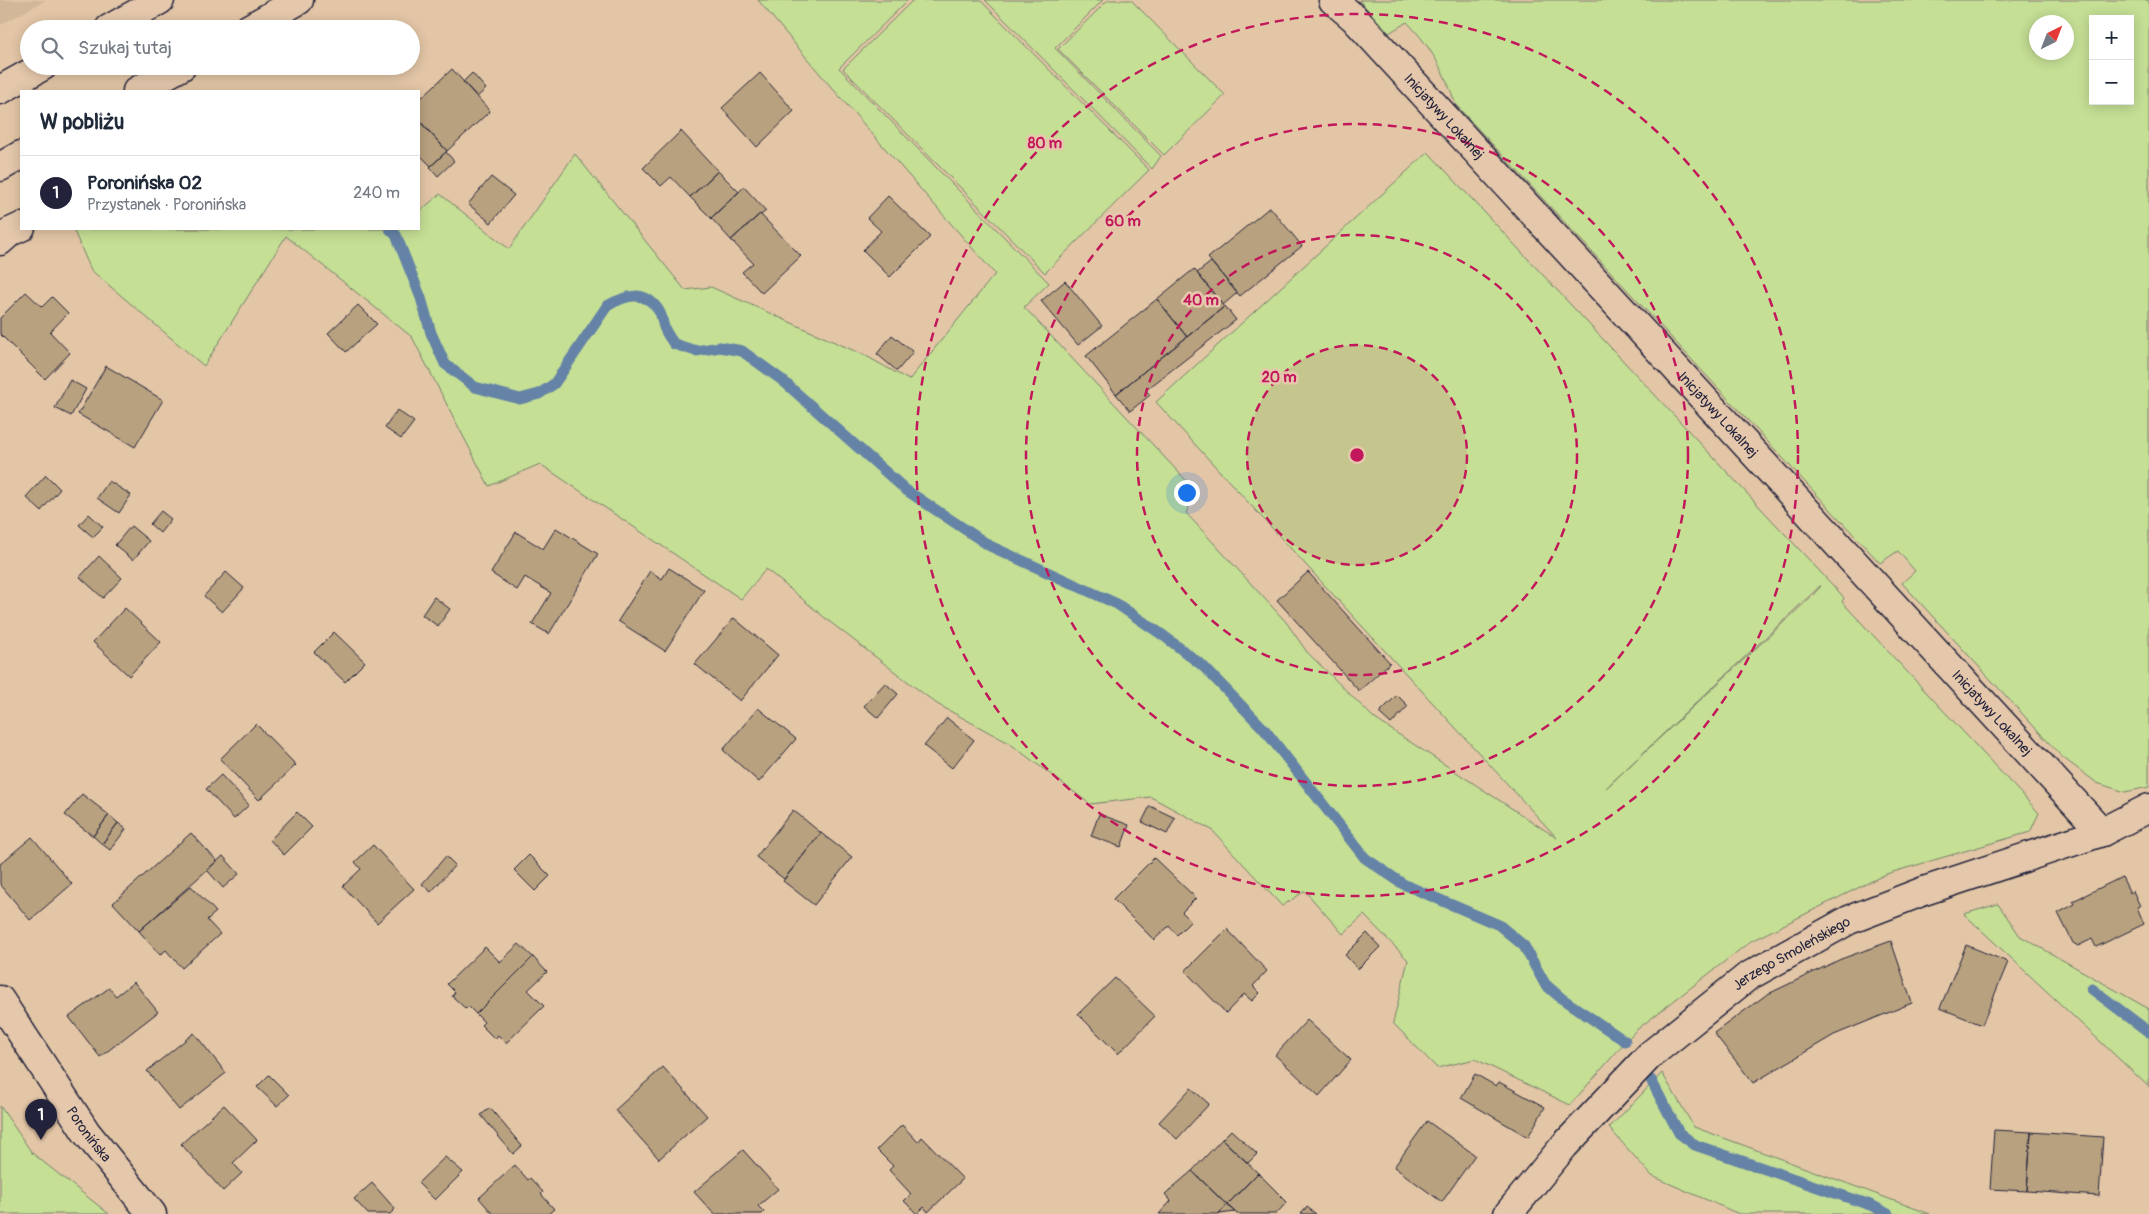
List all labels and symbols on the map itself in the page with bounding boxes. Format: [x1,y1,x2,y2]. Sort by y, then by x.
north arrow [2029,15,2074,60]
street label: Inicjatywy Lokalnej [1400,70,1487,163]
text: 80 m [1028,134,1062,153]
text: 60 m [1105,212,1141,231]
text: 40 m [1183,291,1219,310]
text: 20 m [1261,368,1297,387]
street label: Inicjatywy Lokalnej [1674,368,1761,461]
centre of rings [1348,446,1366,464]
your location [1174,480,1200,506]
street label: Inicjatywy Lokalnej [1948,667,2035,759]
street label: Jerzego Smoleńskiego [1729,913,1854,994]
pin: 1 [25,1099,57,1140]
street label: Poronińska [63,1104,115,1165]

